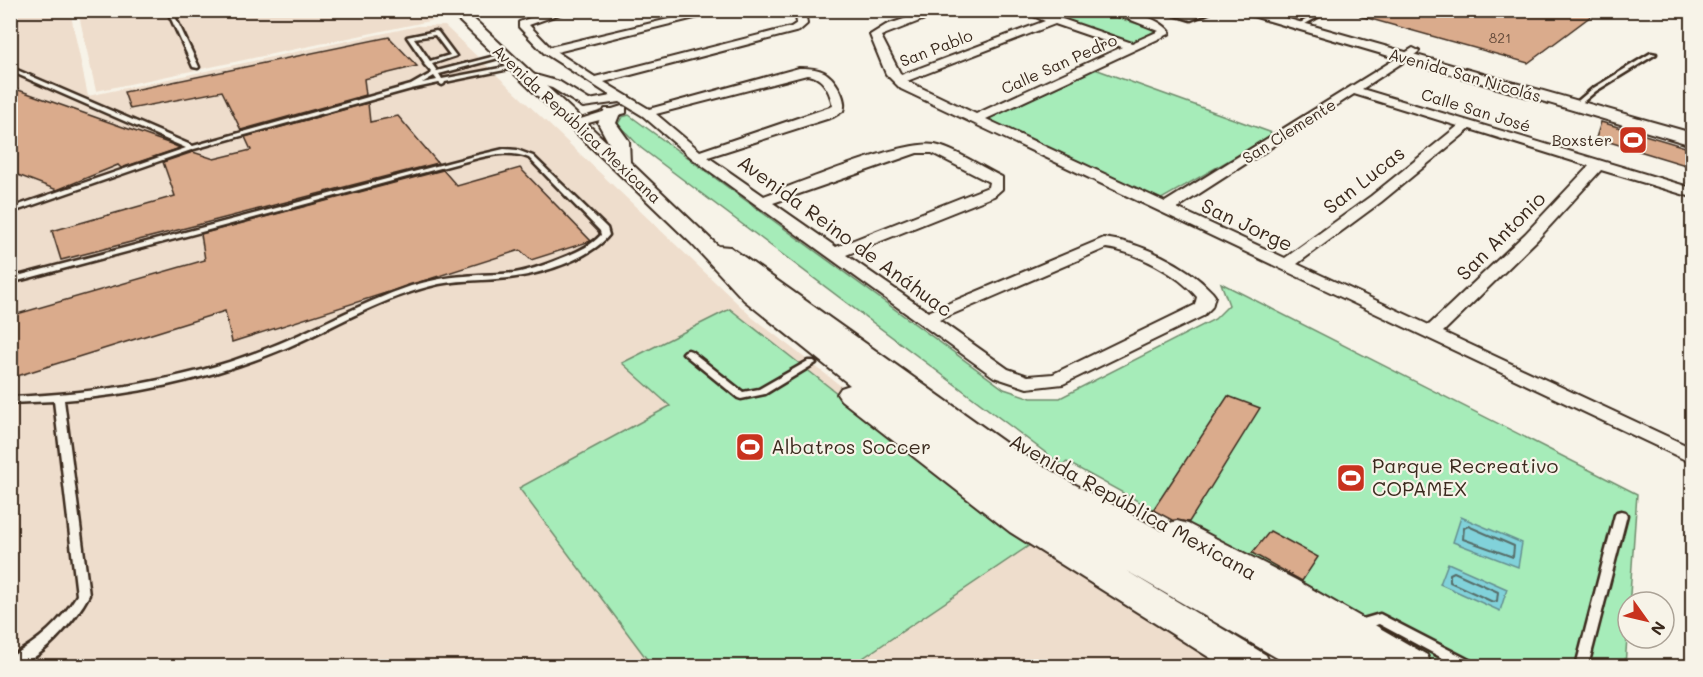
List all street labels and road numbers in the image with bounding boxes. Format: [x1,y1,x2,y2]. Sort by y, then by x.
street label: San Pablo [896,24,975,71]
street label: Calle San Pedro [998,29,1120,99]
street label: Avenida República Mexicana [489,40,666,207]
street label: Avenida San Nicolás [1387,43,1544,106]
street label: Calle San José [1419,83,1533,136]
street label: San Clemente [1238,93,1340,168]
street label: San Lucas [1317,139,1409,219]
street label: Avenida Reino de Anáhuac [733,148,958,322]
street label: San Antonio [1450,185,1551,285]
street label: San Jorge [1197,192,1297,257]
street label: Avenida República Mexicana [1005,427,1262,585]

